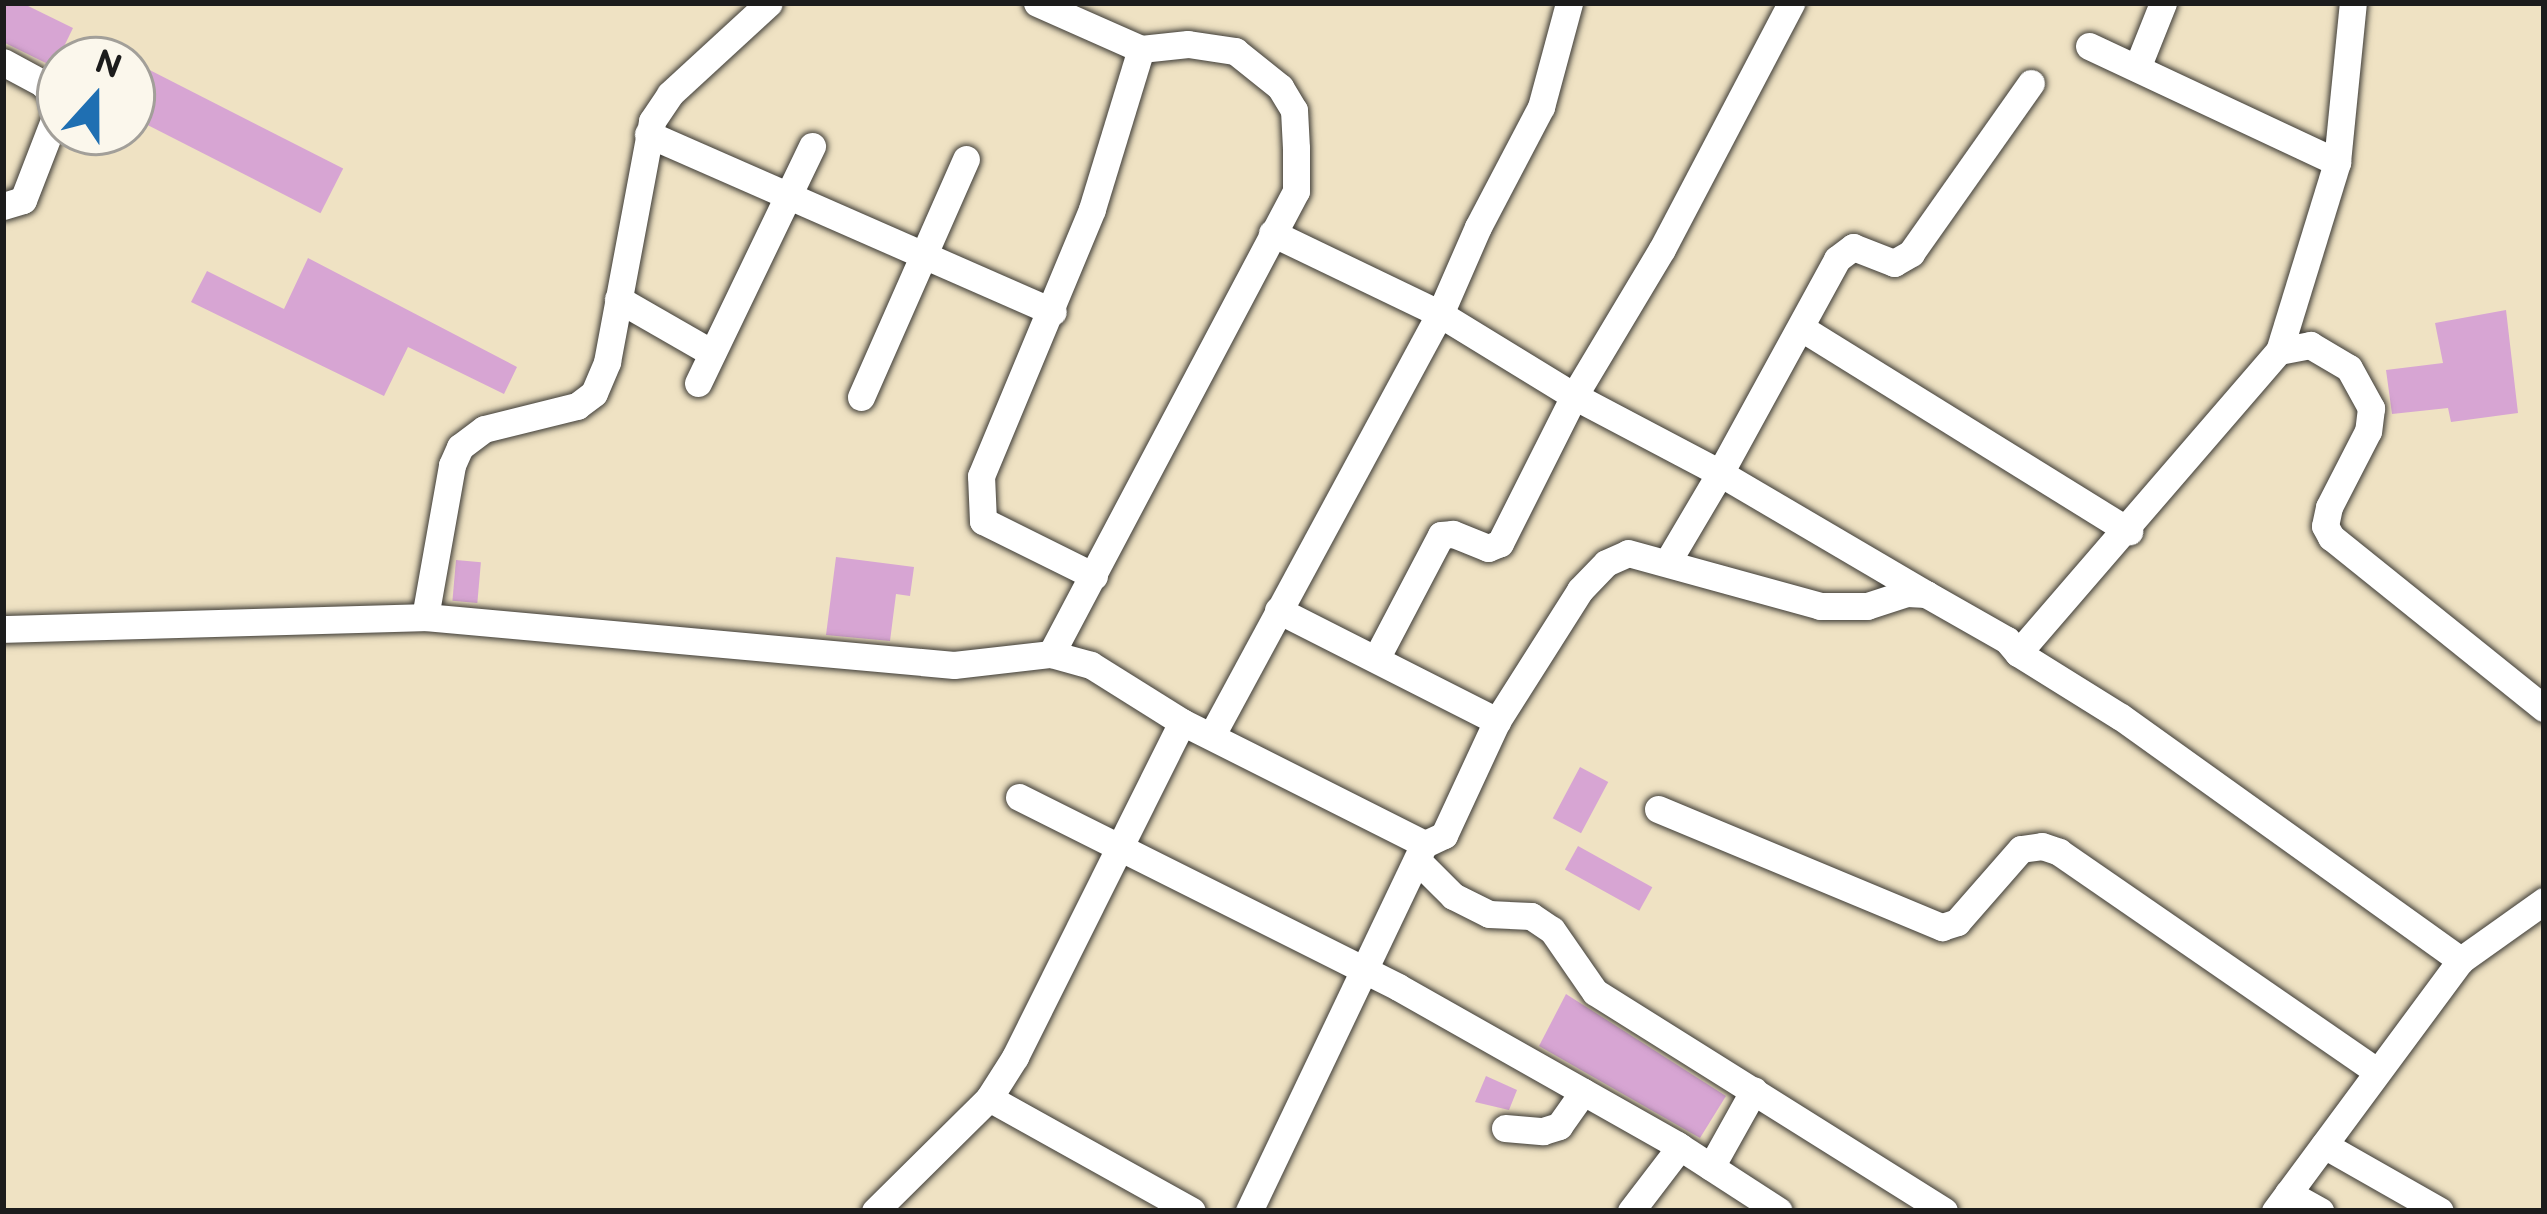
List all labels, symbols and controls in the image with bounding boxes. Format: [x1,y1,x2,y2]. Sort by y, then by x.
north arrow [36,36,156,156]
text: N [89,42,127,88]

